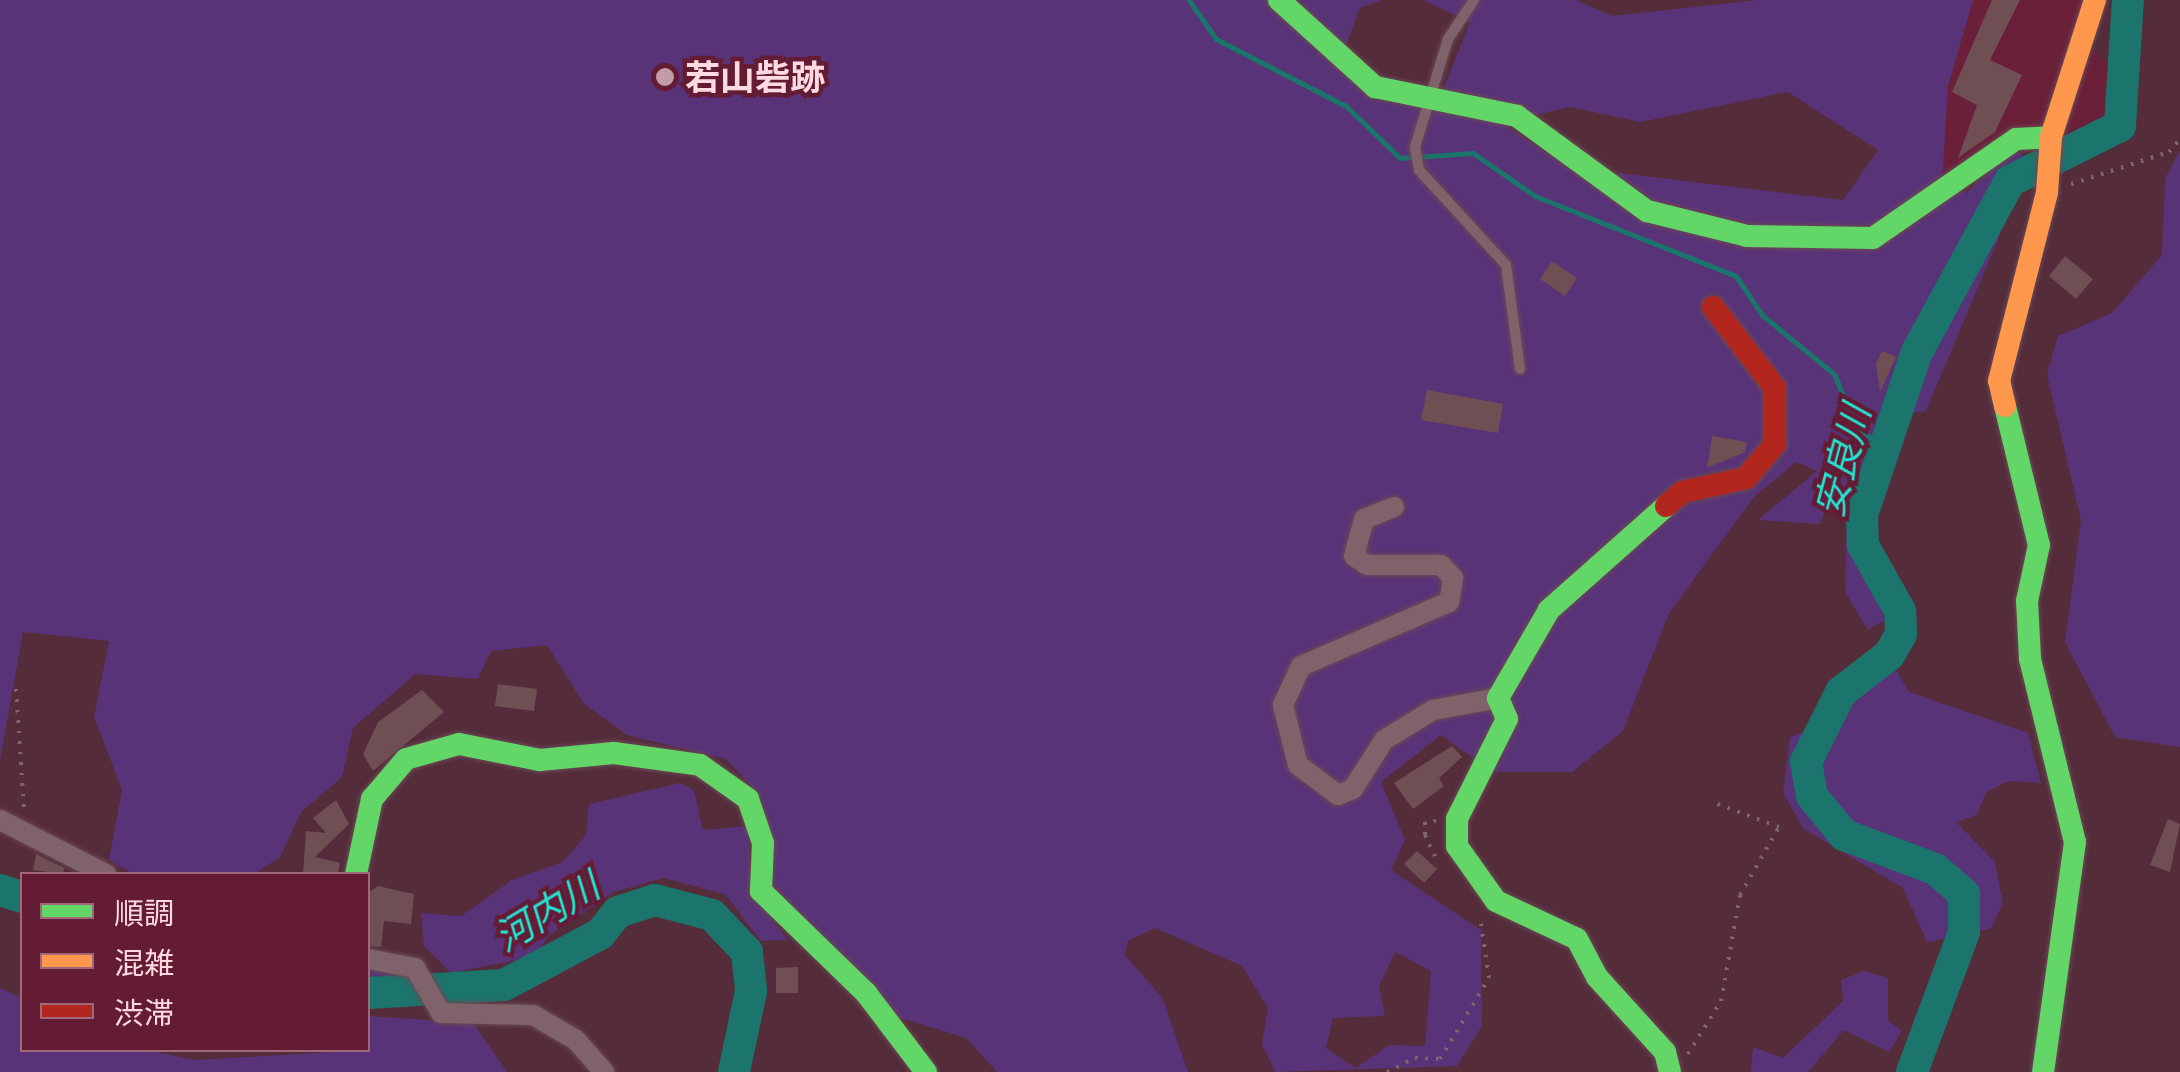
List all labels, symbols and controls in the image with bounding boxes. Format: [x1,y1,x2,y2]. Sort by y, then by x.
place label: 若山砦跡 [685,56,825,98]
marker: 若山砦跡 [654,66,676,88]
water label: 安良川 [1806,400,1880,522]
water label: 河内川 [486,863,608,961]
legend [20,872,370,1052]
text: 順調 [114,893,174,933]
text: 混雑 [114,943,174,983]
text: 渋滞 [114,993,174,1033]

